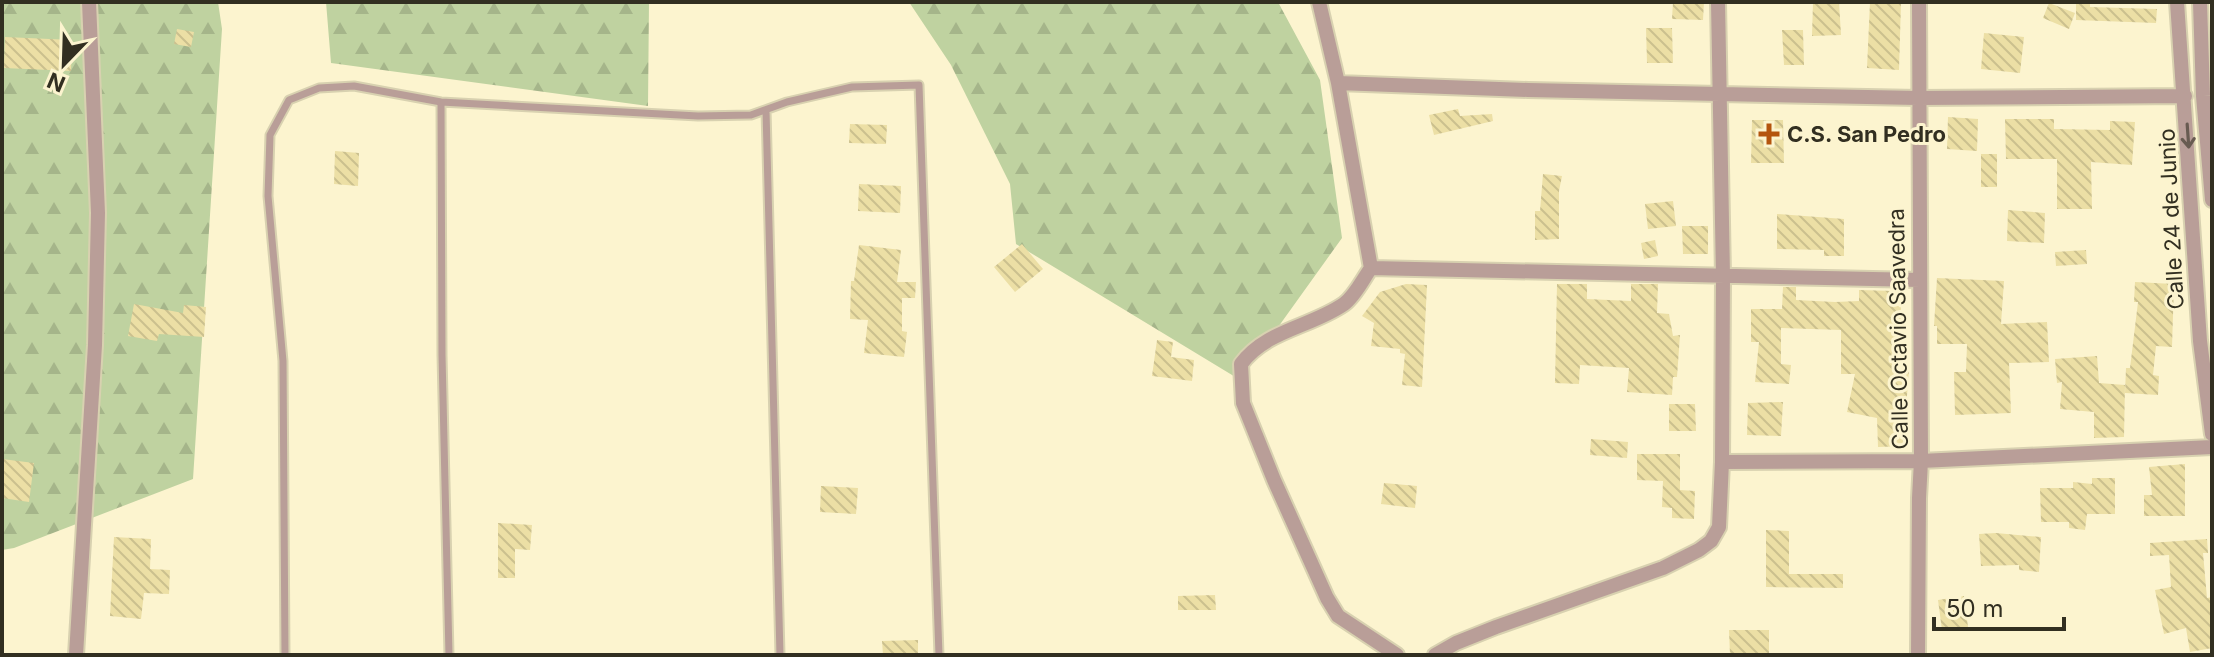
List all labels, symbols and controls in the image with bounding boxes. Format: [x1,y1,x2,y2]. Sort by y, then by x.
north arrow [24,24,104,104]
text: N [43,67,69,98]
place label: C.S. San Pedro [1787,121,1946,147]
one-way arrow [2181,122,2196,149]
marker: C.S. San Pedro [1758,123,1780,145]
street label: Calle 24 de Junio [2153,128,2189,310]
street label: Calle Octavio Saavedra [1883,208,1913,450]
scale bar [1934,581,2064,631]
text: 50 m [1946,594,2004,623]

